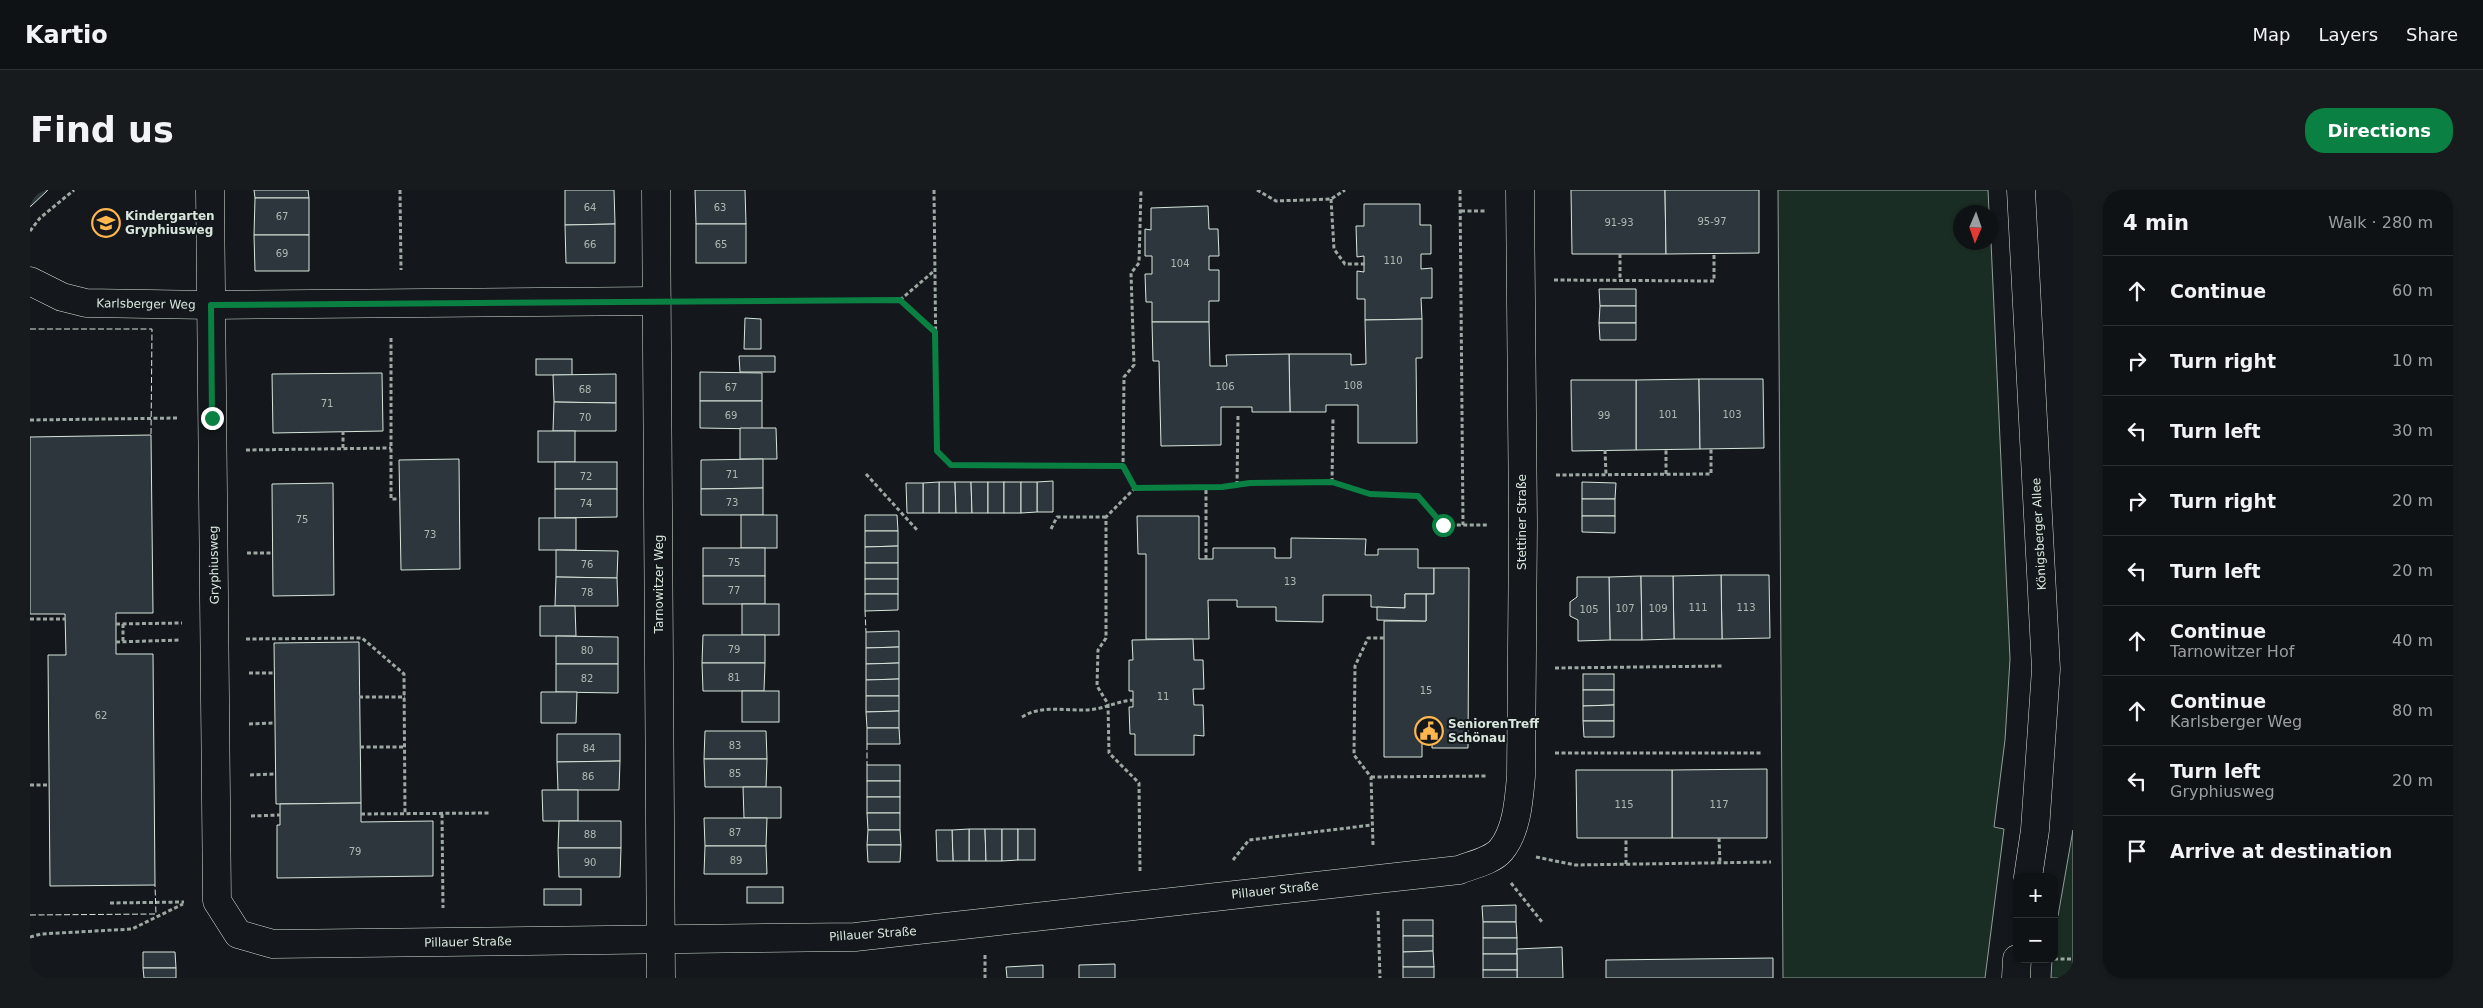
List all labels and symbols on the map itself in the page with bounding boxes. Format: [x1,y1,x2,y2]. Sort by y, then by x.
house number: 64 [584,202,596,213]
house number: 63 [714,202,726,213]
north arrow [1953,205,1998,250]
school or university icon: Kindergarten Gryphiusweg [91,208,121,238]
place label: Kindergarten Gryphiusweg [125,209,215,237]
house number: 67 [276,211,288,222]
house number: 95-97 [1697,216,1727,227]
house number: 91-93 [1604,217,1634,228]
house number: 66 [584,239,596,250]
house number: 65 [715,239,727,250]
house number: 69 [276,248,288,259]
house number: 110 [1383,255,1403,266]
house number: 104 [1170,258,1190,269]
street label: Karlsberger Weg [96,296,196,312]
house number: 108 [1343,380,1363,391]
house number: 106 [1215,381,1235,392]
house number: 67 [725,382,737,393]
house number: 68 [579,384,591,395]
house number: 71 [321,398,333,409]
route end [201,407,224,430]
house number: 101 [1658,409,1678,420]
house number: 103 [1722,409,1742,420]
house number: 69 [725,410,737,421]
house number: 99 [1598,410,1610,421]
house number: 70 [579,412,591,423]
house number: 71 [726,469,738,480]
house number: 72 [580,471,592,482]
street label: Stettiner Straße [1515,474,1529,570]
street label: Königsberger Allee [2029,477,2049,591]
house number: 73 [726,497,738,508]
house number: 74 [580,498,592,509]
house number: 75 [296,514,308,525]
route start [1432,514,1455,537]
street label: Gryphiusweg [206,526,222,604]
house number: 73 [424,529,436,540]
street label: Tarnowitzer Weg [652,535,666,634]
house number: 75 [728,557,740,568]
house number: 76 [581,559,593,570]
house number: 13 [1284,576,1296,587]
house number: 77 [728,585,740,596]
house number: 78 [581,587,593,598]
house number: 111 [1688,602,1708,613]
house number: 113 [1736,602,1756,613]
house number: 107 [1615,603,1635,614]
house number: 109 [1648,603,1668,614]
house number: 105 [1579,604,1599,615]
house number: 79 [728,644,740,655]
house number: 80 [581,645,593,656]
house number: 81 [728,672,740,683]
house number: 82 [581,673,593,684]
house number: 15 [1420,685,1432,696]
house number: 11 [1157,691,1169,702]
house number: 62 [95,710,107,721]
public building icon: SeniorenTreff Schönau [1414,716,1444,746]
place label: SeniorenTreff Schönau [1448,717,1539,745]
house number: 83 [729,740,741,751]
house number: 84 [583,743,595,754]
house number: 85 [729,768,741,779]
house number: 86 [582,771,594,782]
house number: 115 [1614,799,1634,810]
house number: 117 [1709,799,1729,810]
house number: 87 [729,827,741,838]
house number: 88 [584,829,596,840]
house number: 79 [349,846,361,857]
house number: 89 [730,855,742,866]
house number: 90 [584,857,596,868]
street label: Pillauer Straße [1231,878,1319,902]
street label: Pillauer Straße [829,924,917,944]
street label: Pillauer Straße [424,934,512,950]

